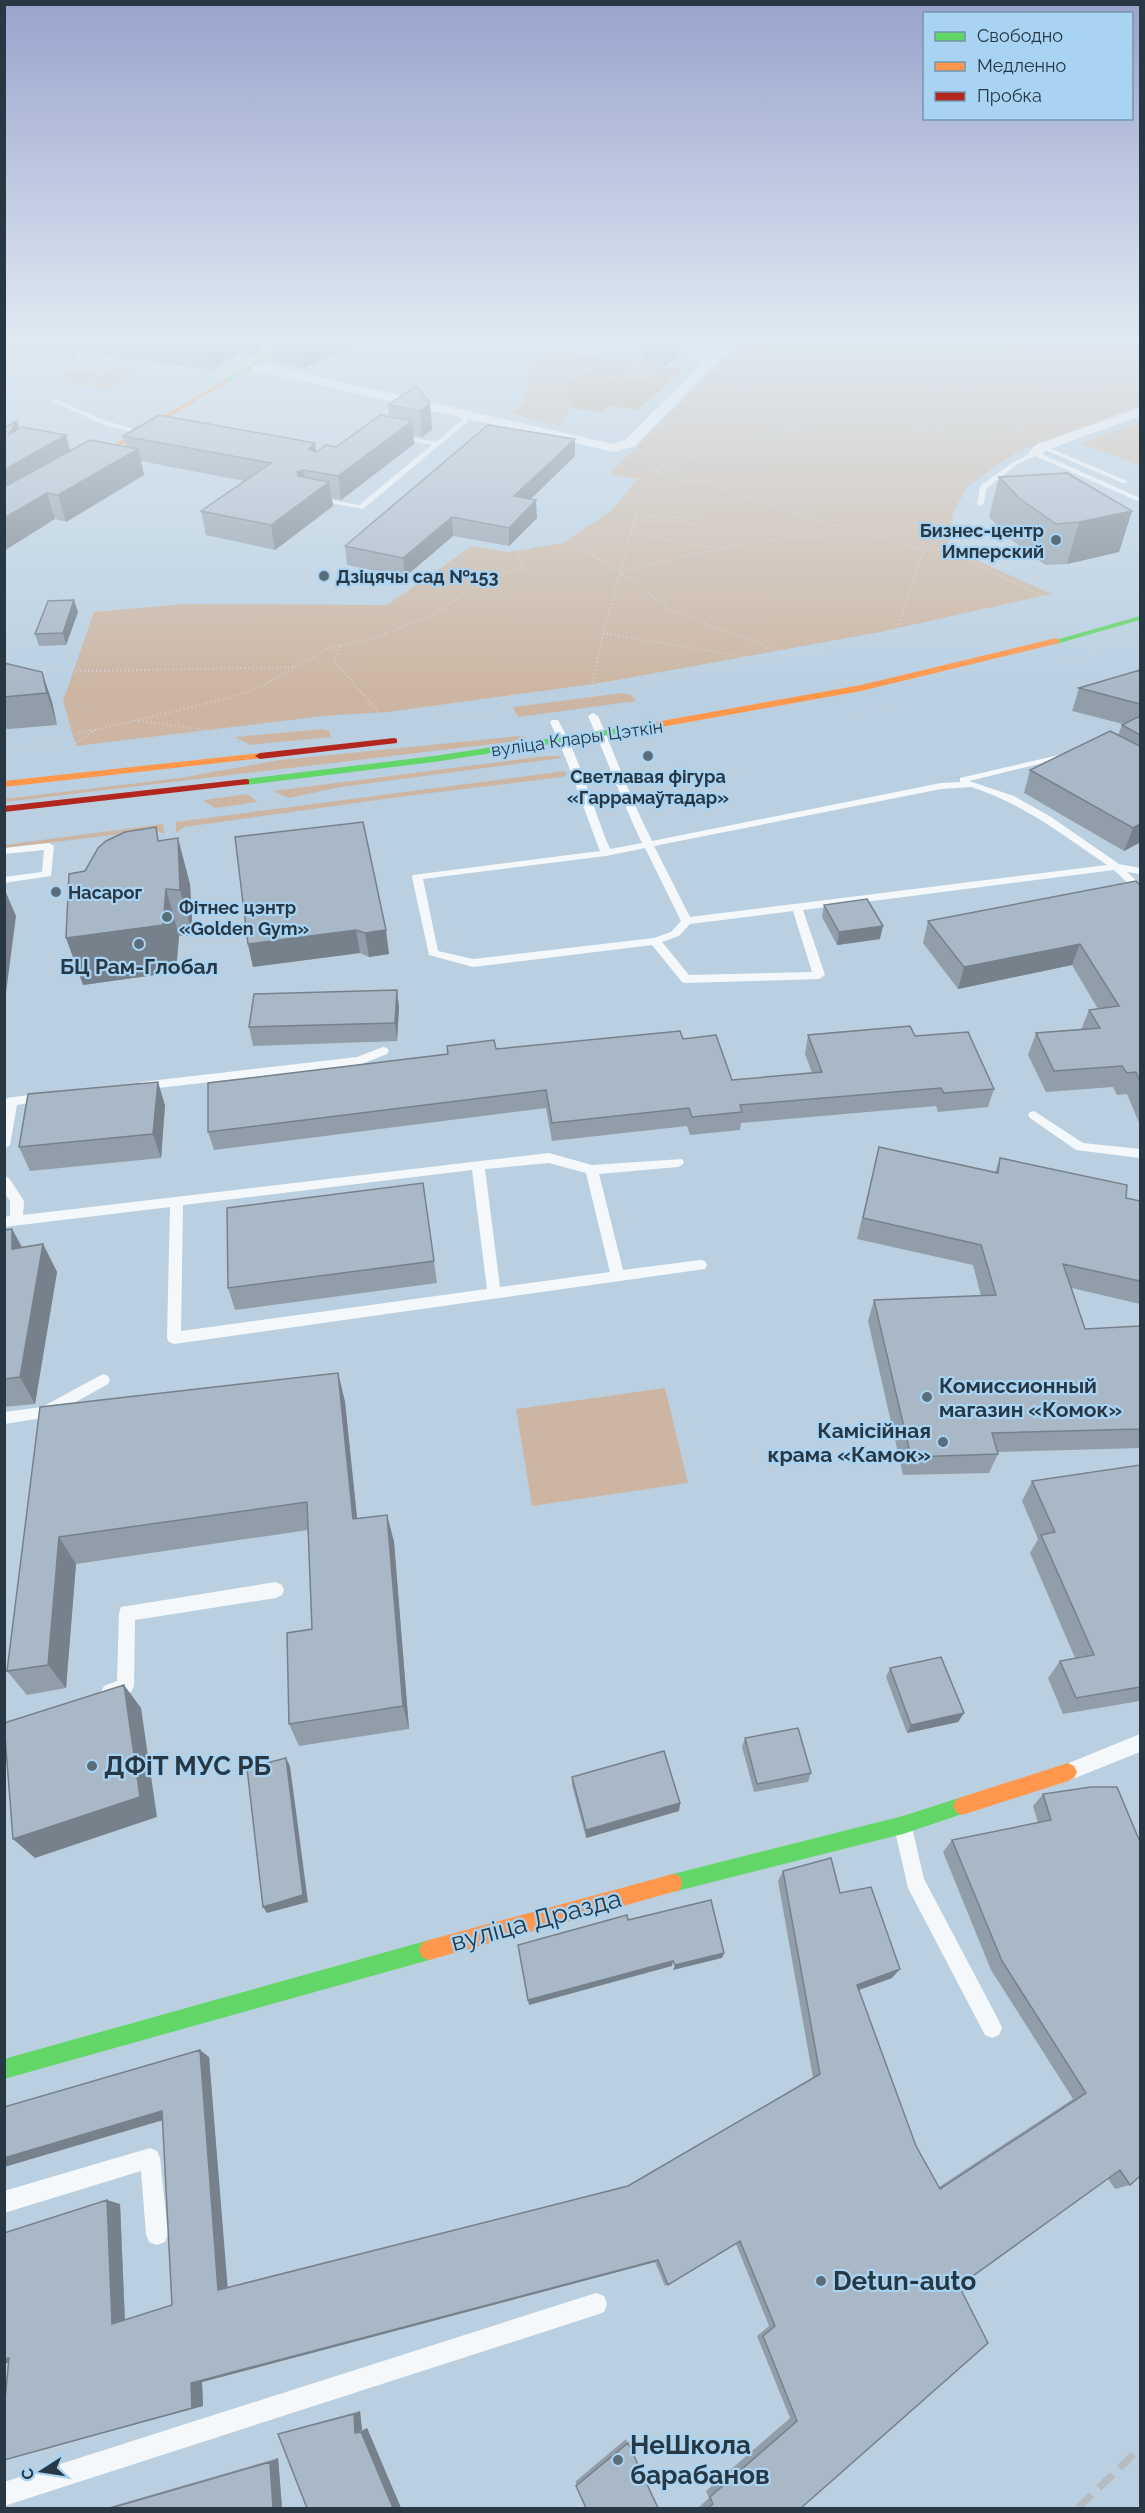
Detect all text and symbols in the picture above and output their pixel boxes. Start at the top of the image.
legend [923,12,1133,120]
text: Свободно [977,25,1063,46]
text: Медленно [977,55,1066,76]
text: Пробка [977,85,1042,106]
place label: Бизнес-центр Имперский [920,520,1044,562]
marker: Бизнес-центр Имперский [1049,533,1063,547]
place label: Дзіцячы сад №153 [336,566,499,587]
marker: Дзіцячы сад №153 [317,569,331,583]
street label: вуліца Клары Цэткін [490,716,664,760]
marker: Светлавая фігура «Гаррамаўтадар» [641,749,655,763]
place label: Светлавая фігура «Гаррамаўтадар» [567,766,729,808]
place label: Насарог [68,882,142,903]
marker: Насарог [49,885,63,899]
place label: Фітнес цэнтр «Golden Gym» [179,897,309,939]
marker: Фітнес цэнтр «Golden Gym» [160,910,174,924]
marker: БЦ Рам-Глобал [132,937,146,951]
place label: БЦ Рам-Глобал [60,954,218,979]
place label: Комиссионный магазин «Комок» [939,1373,1122,1422]
marker: Комиссионный магазин «Комок» [920,1390,934,1404]
place label: Камісійная крама «Камок» [768,1418,931,1467]
marker: Камісійная крама «Камок» [936,1435,950,1449]
place label: ДФіТ МУС РБ [104,1751,271,1781]
marker: ДФіТ МУС РБ [85,1759,99,1773]
street label: вуліца Дразда [448,1883,624,1957]
place label: Detun-auto [833,2266,976,2296]
marker: Detun-auto [814,2274,828,2288]
place label: НеШкола барабанов [630,2430,770,2490]
north arrow [12,2441,72,2501]
marker: НеШкола барабанов [611,2453,625,2467]
text: С [17,2467,38,2481]

